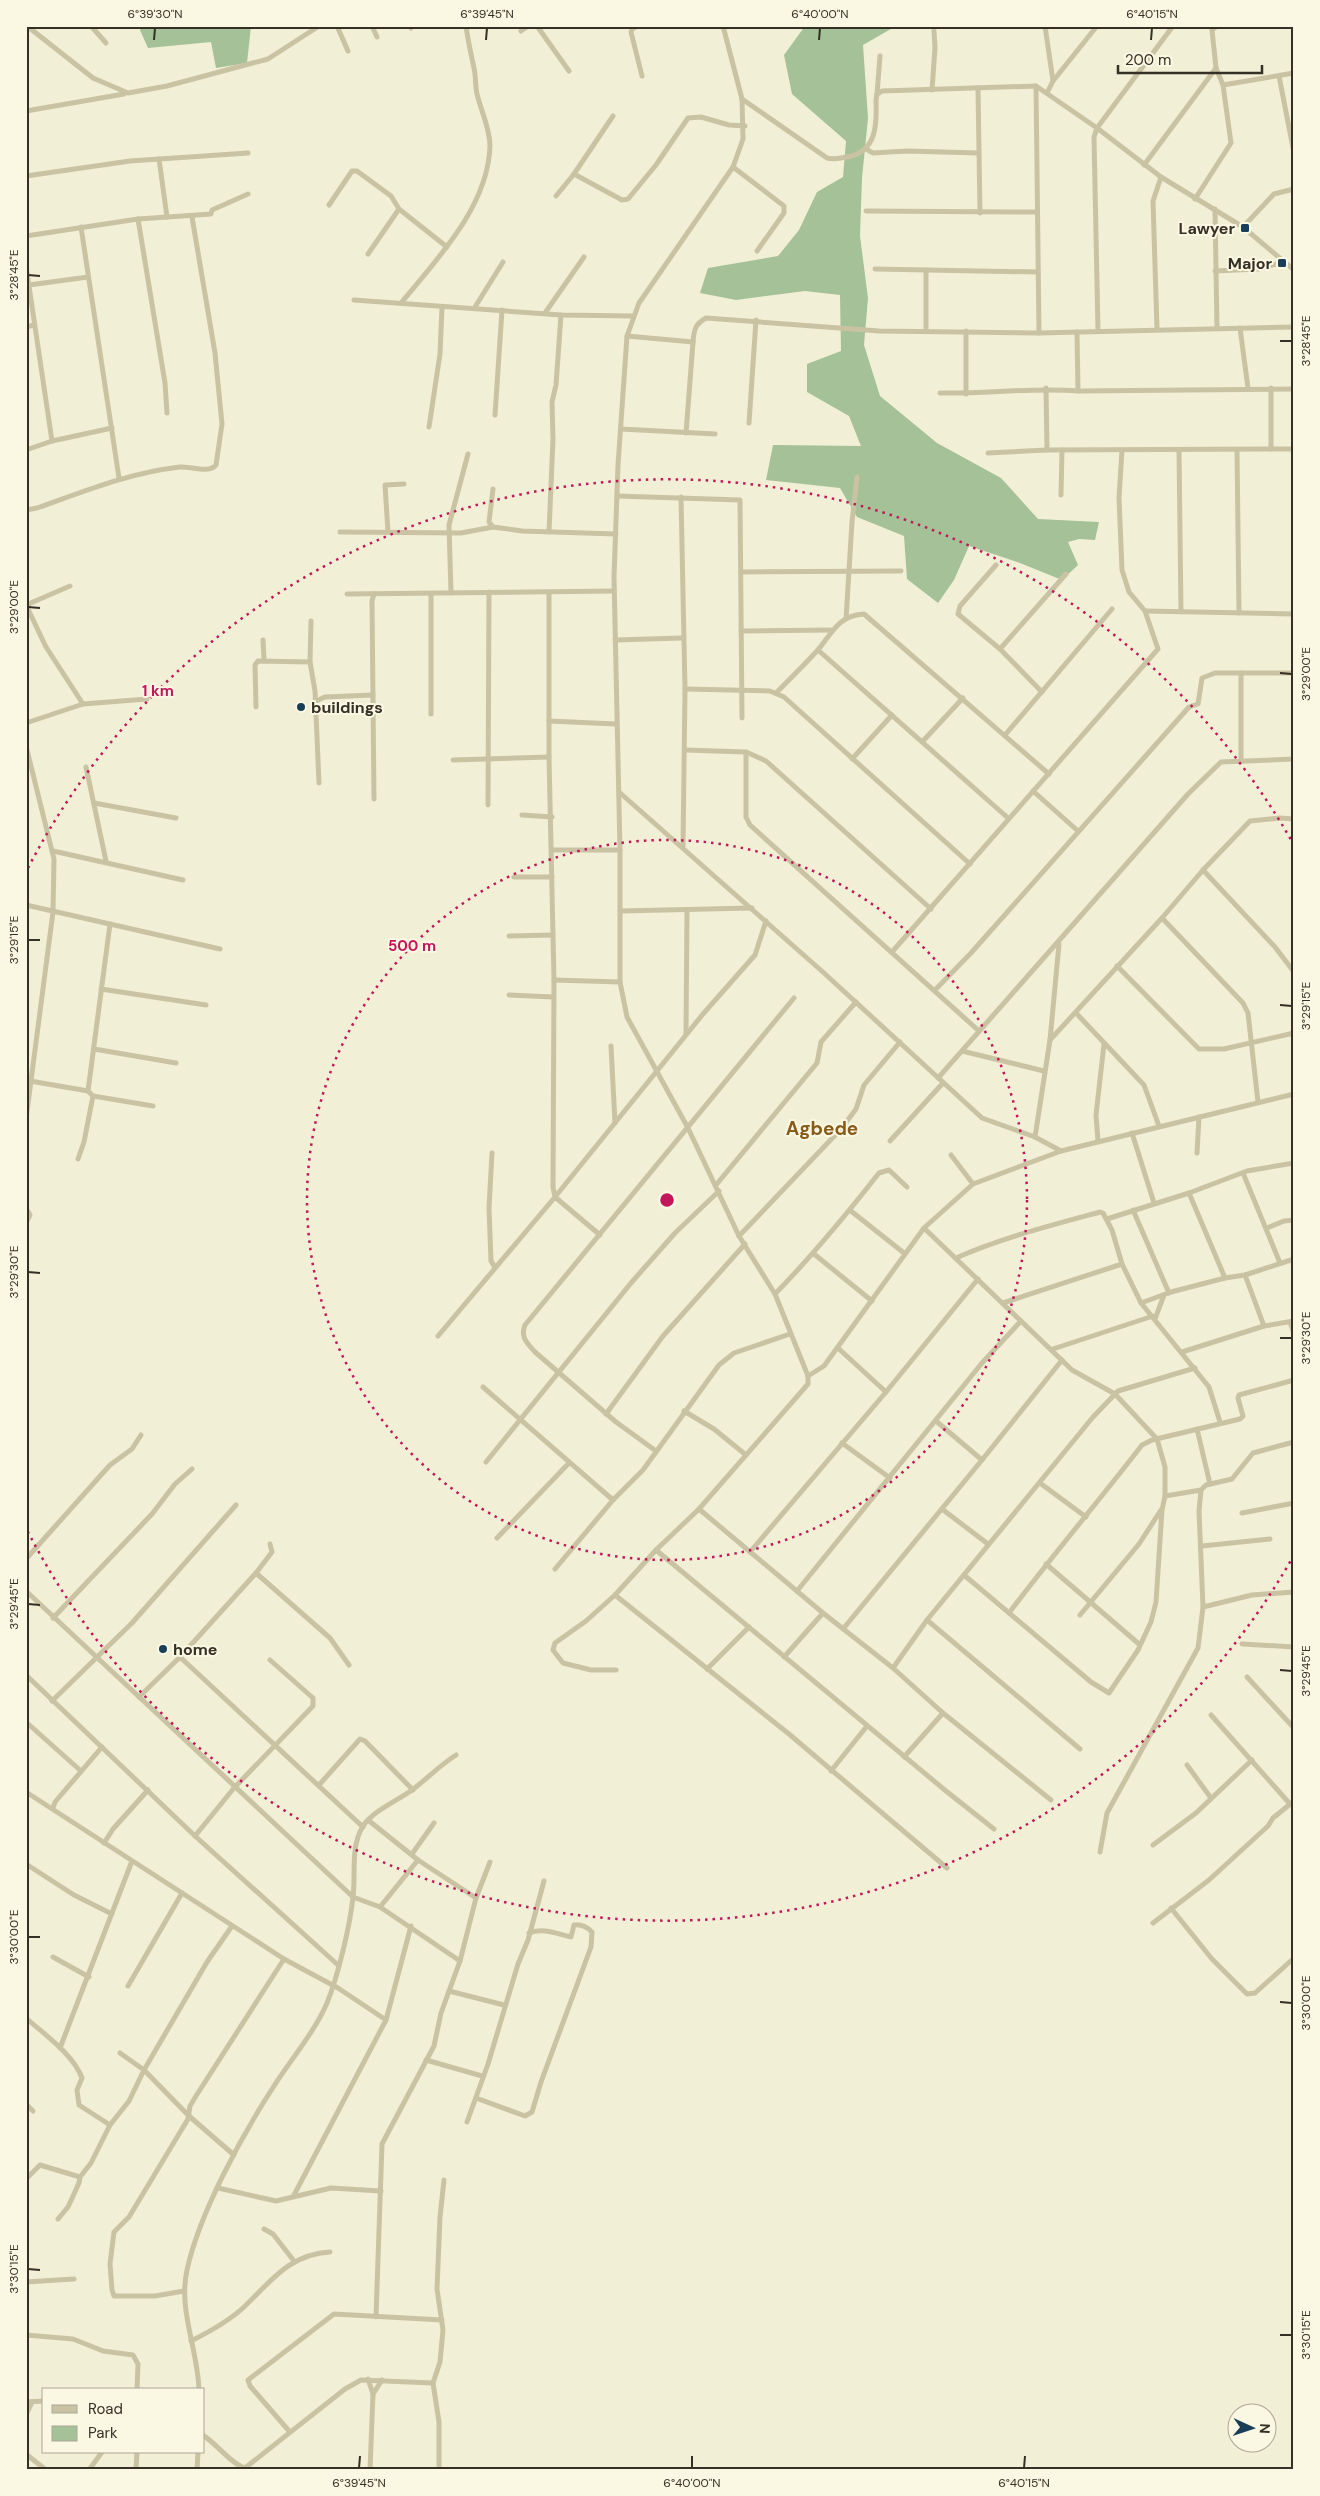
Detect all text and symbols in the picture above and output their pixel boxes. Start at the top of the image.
text: 6°39'30"N [128,6,182,22]
text: 6°39'45"N [460,6,514,22]
text: 6°40'00"N [791,6,849,22]
text: 6°40'15"N [1126,6,1178,22]
scale bar [1118,42,1261,74]
text: 200 m [1125,50,1171,70]
place label: Lawyer [1178,218,1235,239]
marker: Lawyer [1239,222,1251,234]
text: 3°28'45"E [6,249,22,301]
place label: Major [1228,253,1272,274]
marker: Major [1276,257,1288,269]
text: 3°28'45"E [1298,315,1314,367]
text: 3°29'00"E [6,580,22,634]
text: 3°29'00"E [1298,647,1314,701]
text: 1 km [142,681,174,701]
place label: buildings [311,697,383,718]
marker: buildings [295,701,307,713]
text: 3°29'15"E [6,915,22,964]
text: 500 m [388,936,436,956]
text: 3°29'15"E [1298,981,1314,1030]
district label: Agbede [786,1116,858,1141]
centre of rings [658,1191,676,1209]
text: 3°29'30"E [6,1245,22,1299]
text: 3°29'30"E [1298,1311,1314,1365]
text: 3°29'45"E [6,1578,22,1630]
place label: home [173,1639,217,1660]
marker: home [157,1643,169,1655]
text: 3°29'45"E [1298,1645,1314,1697]
text: 3°30'00"E [6,1909,22,1965]
text: 3°30'00"E [1298,1975,1314,2031]
text: 3°30'15"E [6,2244,22,2294]
text: 3°30'15"E [1298,2310,1314,2360]
legend [42,2388,205,2454]
text: Road [88,2399,123,2419]
north arrow [1228,2404,1278,2454]
text: Park [88,2423,118,2443]
text: N [1256,2423,1274,2434]
text: 6°39'45"N [332,2475,386,2491]
text: 6°40'00"N [663,2475,721,2491]
text: 6°40'15"N [998,2475,1050,2491]

